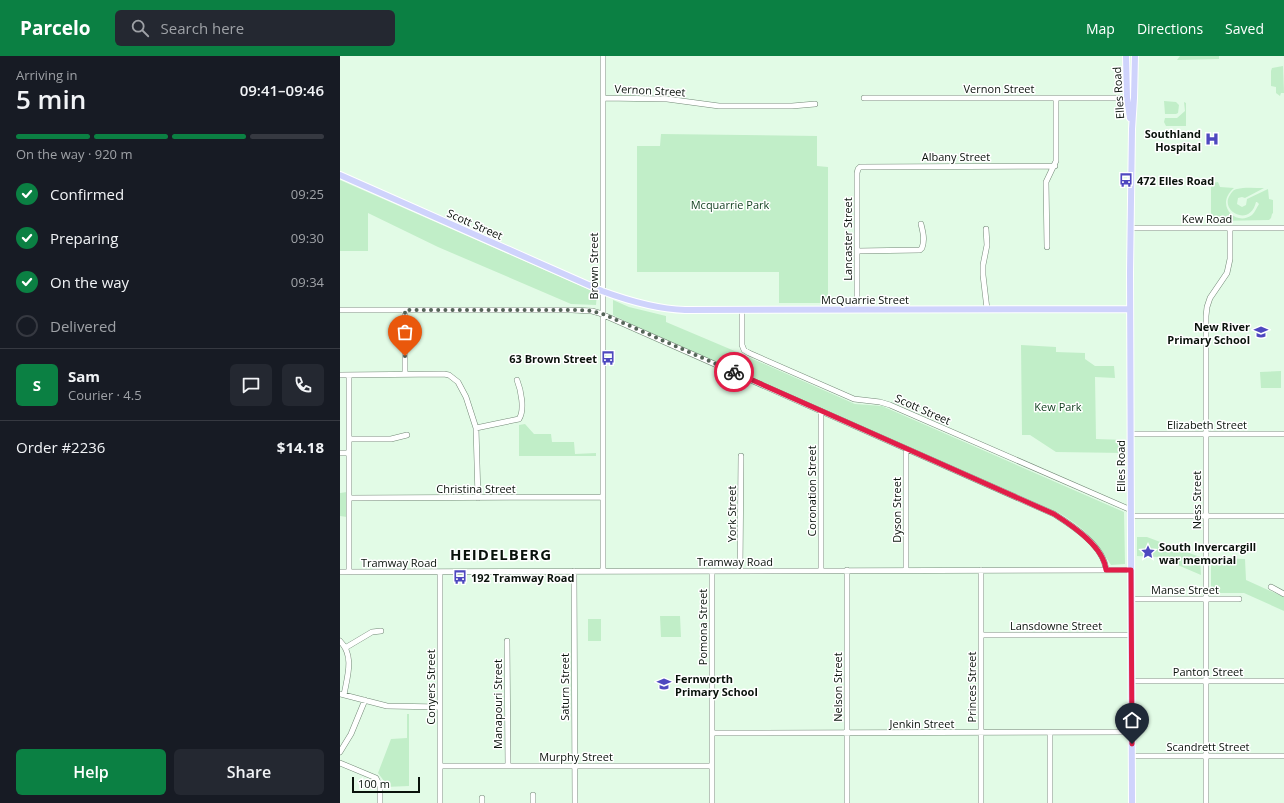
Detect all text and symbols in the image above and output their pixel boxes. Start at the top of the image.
search box [115,10,395,46]
text: Parcelo [20,15,91,41]
icon: search [129,17,151,39]
text: Search here [161,18,244,38]
text: Map [1086,19,1115,38]
text: Directions [1137,19,1203,38]
text: Saved [1225,19,1264,38]
text: Arriving in [16,66,78,84]
street label: Elles Road [1109,66,1127,120]
text: 09:41–09:46 [240,80,324,100]
text: 5 min [16,81,86,117]
street label: Vernon Street [614,81,686,99]
street label: Vernon Street [964,81,1035,96]
place label: Southland Hospital [1145,126,1201,154]
hospital icon: Southland Hospital [1204,131,1220,147]
text: On the way · 920 m [16,145,132,163]
street label: Albany Street [922,149,990,164]
bus stop icon: 472 Elles Road [1118,172,1134,188]
place label: 472 Elles Road [1137,173,1214,188]
icon: check [16,183,38,205]
text: Confirmed [50,184,124,204]
text: 09:25 [291,185,324,203]
park label: Mcquarrie Park [691,197,769,212]
street label: Lancaster Street [840,197,855,281]
street label: Scott Street [445,205,505,243]
street label: Kew Road [1182,211,1232,226]
icon: check [16,227,38,249]
text: Preparing [50,228,118,248]
text: 09:30 [291,229,324,247]
street label: Brown Street [586,232,601,300]
icon: check [16,271,38,293]
text: On the way [50,272,129,292]
text: 09:34 [291,273,324,291]
street label: McQuarrie Street [821,292,909,307]
pin [388,315,422,356]
text: Delivered [50,316,117,336]
place label: New River Primary School [1167,319,1250,347]
icon: bag [394,321,416,343]
school or university icon: New River Primary School [1253,324,1269,340]
bus stop icon: 63 Brown Street [600,350,616,366]
place label: 63 Brown Street [509,351,597,366]
courier [714,352,754,392]
icon: bike [723,361,745,383]
button: chat [230,364,272,406]
button: phone [282,364,324,406]
text: Sam [68,366,100,386]
text: S [33,375,41,395]
text: Courier · 4.5 [68,386,142,404]
street label: Scott Street [893,390,953,428]
park label: Kew Park [1034,399,1082,414]
street label: Elizabeth Street [1167,417,1247,432]
text: Order #2236 [16,437,105,457]
text: $14.18 [277,437,324,457]
street label: Elles Road [1113,440,1128,492]
street label: Coronation Street [804,445,819,537]
street label: Ness Street [1189,471,1204,529]
street label: Dyson Street [889,477,904,543]
street label: Christina Street [436,481,516,496]
street label: York Street [724,486,739,542]
place label: South Invercargill war memorial [1159,539,1256,567]
district label: HEIDELBERG [450,544,552,564]
place icon: South Invercargill war memorial [1140,544,1156,560]
street label: Tramway Road [697,554,773,569]
street label: Tramway Road [361,555,437,570]
bus stop icon: 192 Tramway Road [452,569,468,585]
place label: 192 Tramway Road [471,570,574,585]
street label: Manse Street [1151,582,1219,597]
street label: Pomona Street [695,589,710,665]
street label: Lansdowne Street [1010,618,1102,633]
street label: Conyers Street [423,649,438,725]
street label: Princes Street [964,651,979,722]
street label: Nelson Street [830,652,845,722]
street label: Saturn Street [557,653,572,721]
street label: Manapouri Street [490,659,505,749]
street label: Panton Street [1173,664,1243,679]
place label: Fernworth Primary School [675,671,758,699]
school or university icon: Fernworth Primary School [656,676,672,692]
pin [1115,703,1149,744]
icon: home [1121,709,1143,731]
street label: Jenkin Street [889,716,954,731]
street label: Scandrett Street [1167,739,1250,754]
button: Help [16,749,166,795]
button: Share [174,749,324,795]
street label: Murphy Street [539,749,613,764]
scale bar [352,775,420,794]
text: 100 m [358,776,390,791]

